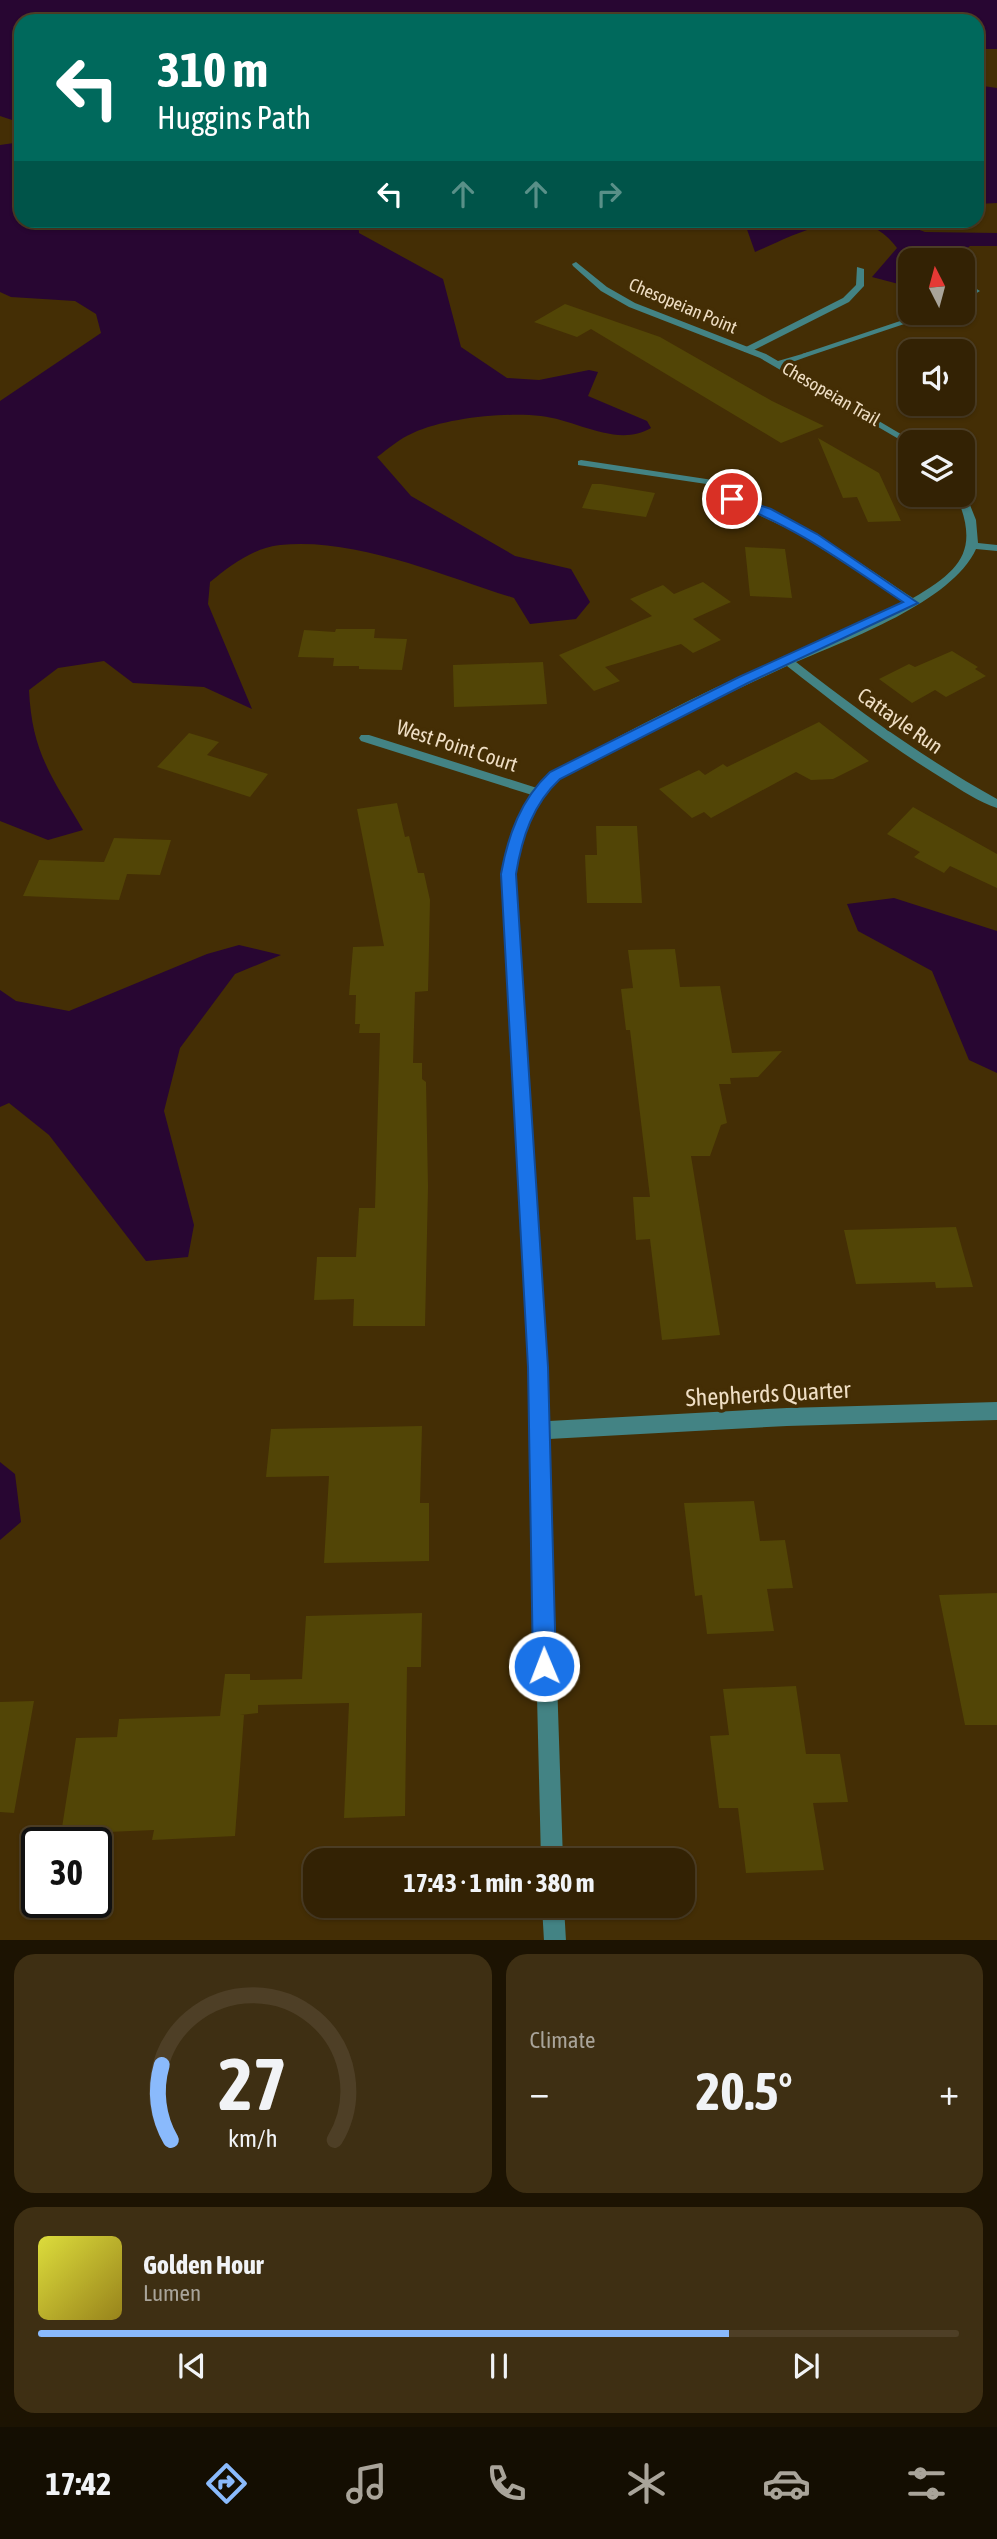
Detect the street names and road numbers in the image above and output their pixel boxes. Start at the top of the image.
street label: Chesopeian Point [626,273,740,338]
street label: Chesopeian Trail [779,357,884,430]
street label: Cattayle Run [853,682,948,758]
street label: West Point Court [394,714,521,776]
street label: Shepherds Quarter [685,1376,852,1411]

